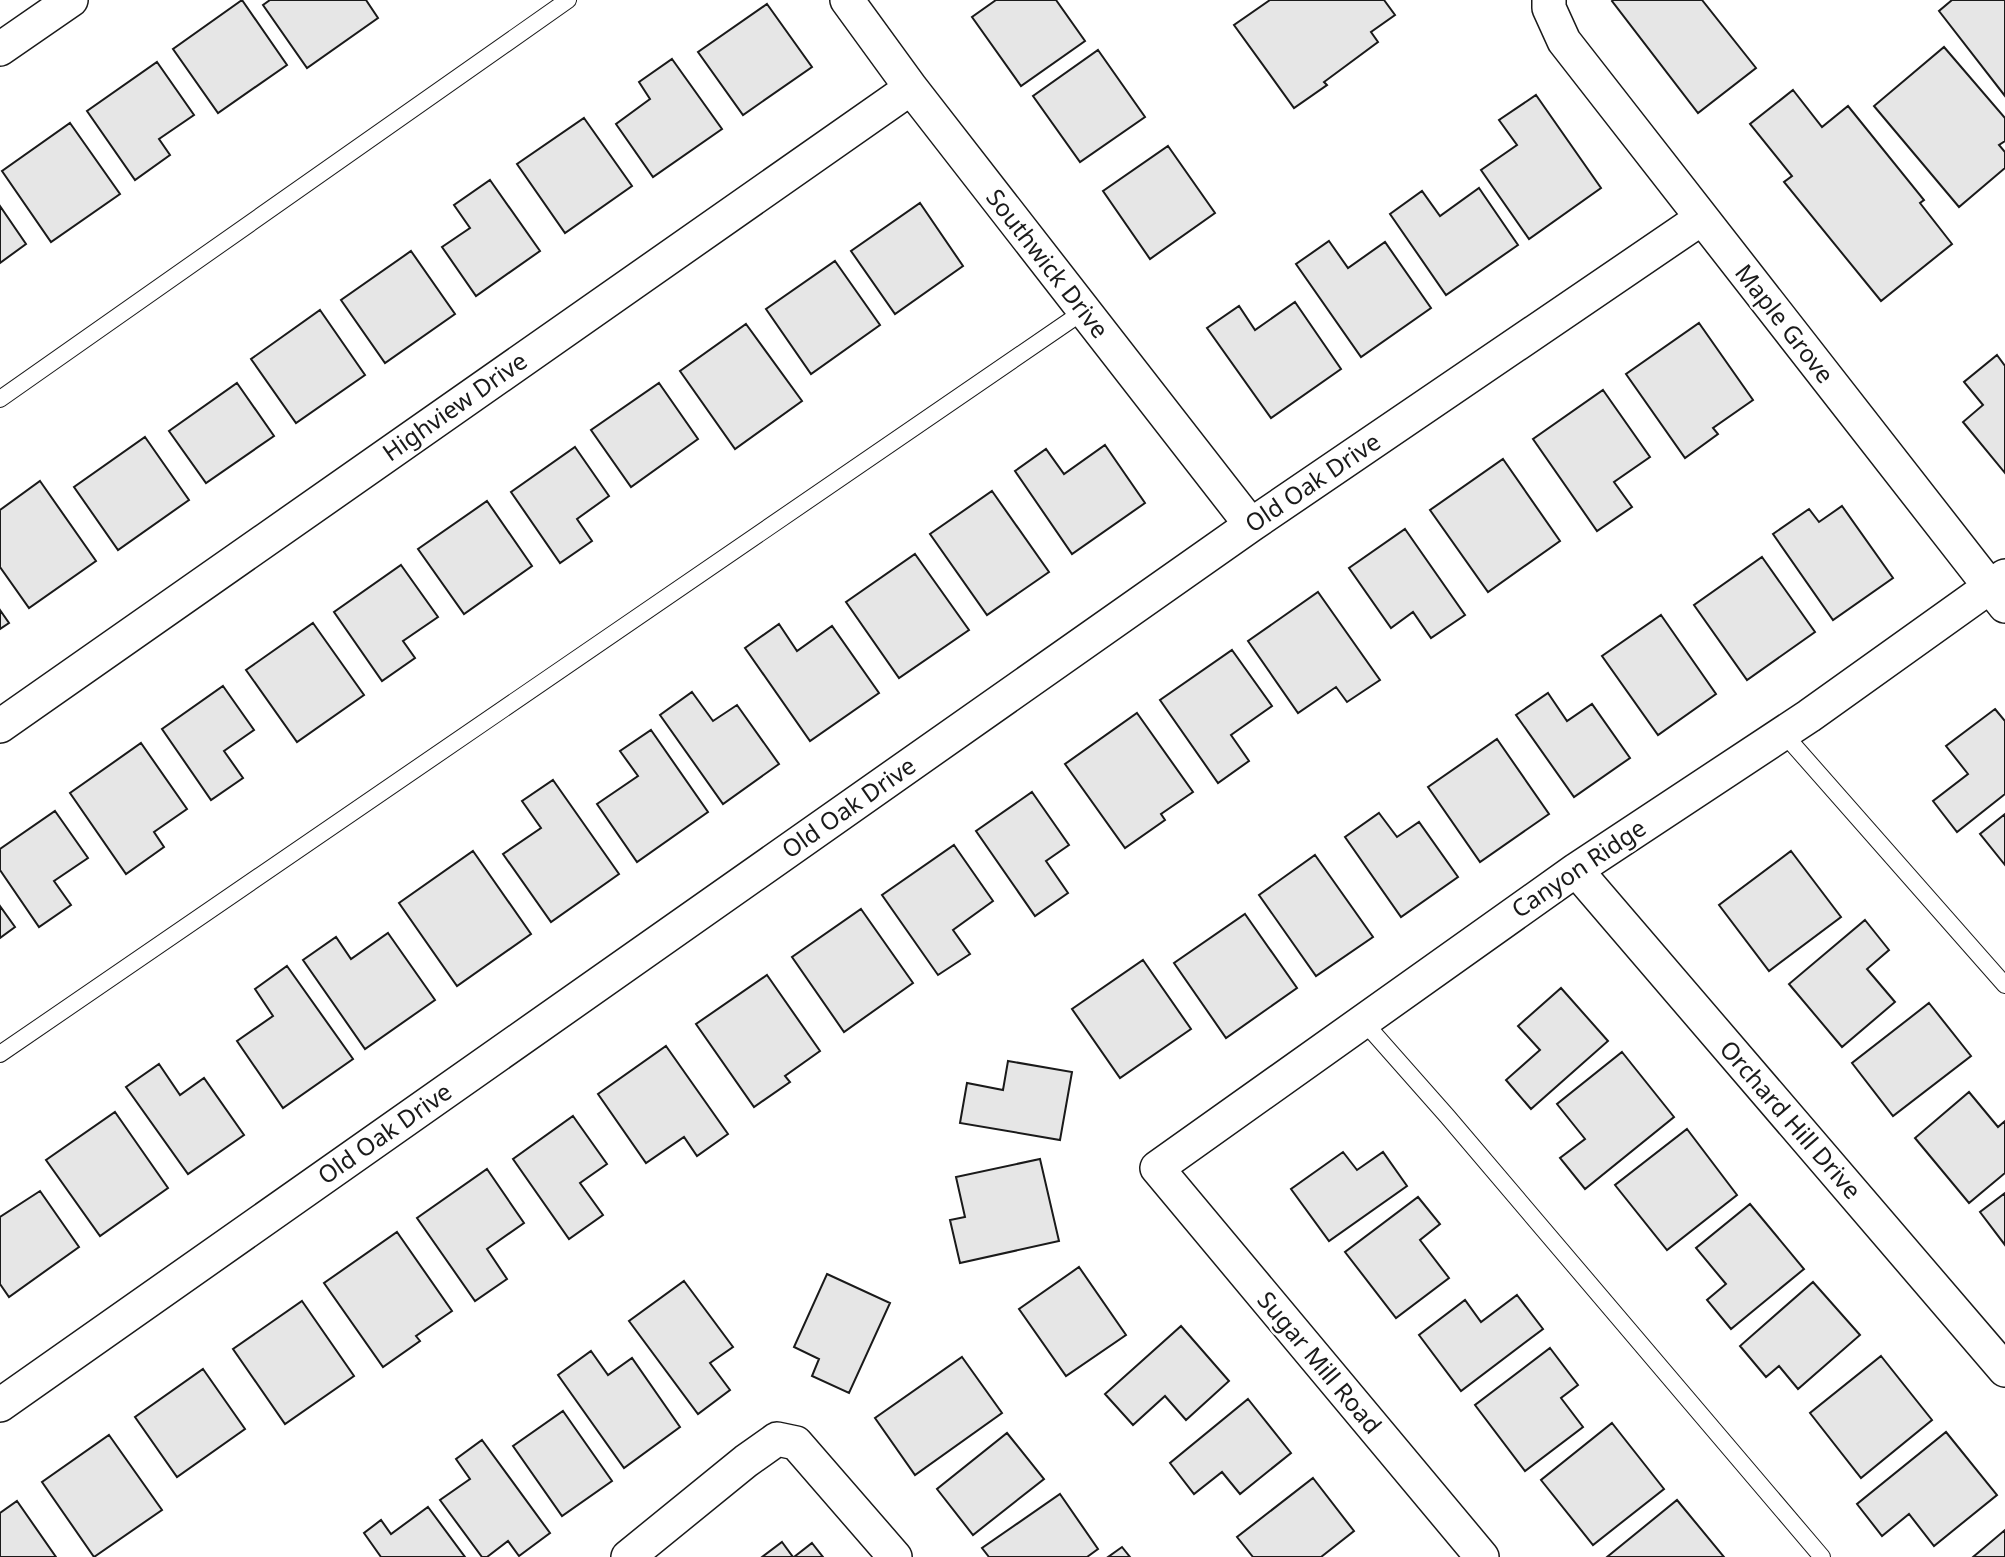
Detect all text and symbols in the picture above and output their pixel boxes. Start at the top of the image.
street label: Southwick Drive [979,182,1117,345]
street label: Maple Grove [1728,257,1842,389]
street label: Highview Drive [375,344,533,468]
street label: Old Oak Drive [1238,424,1386,539]
street label: Old Oak Drive [775,748,922,865]
street label: Canyon Ridge [1504,811,1652,925]
street label: Orchard Hill Drive [1713,1033,1869,1205]
street label: Old Oak Drive [311,1074,458,1191]
street label: Sugar Mill Road [1251,1284,1390,1440]

